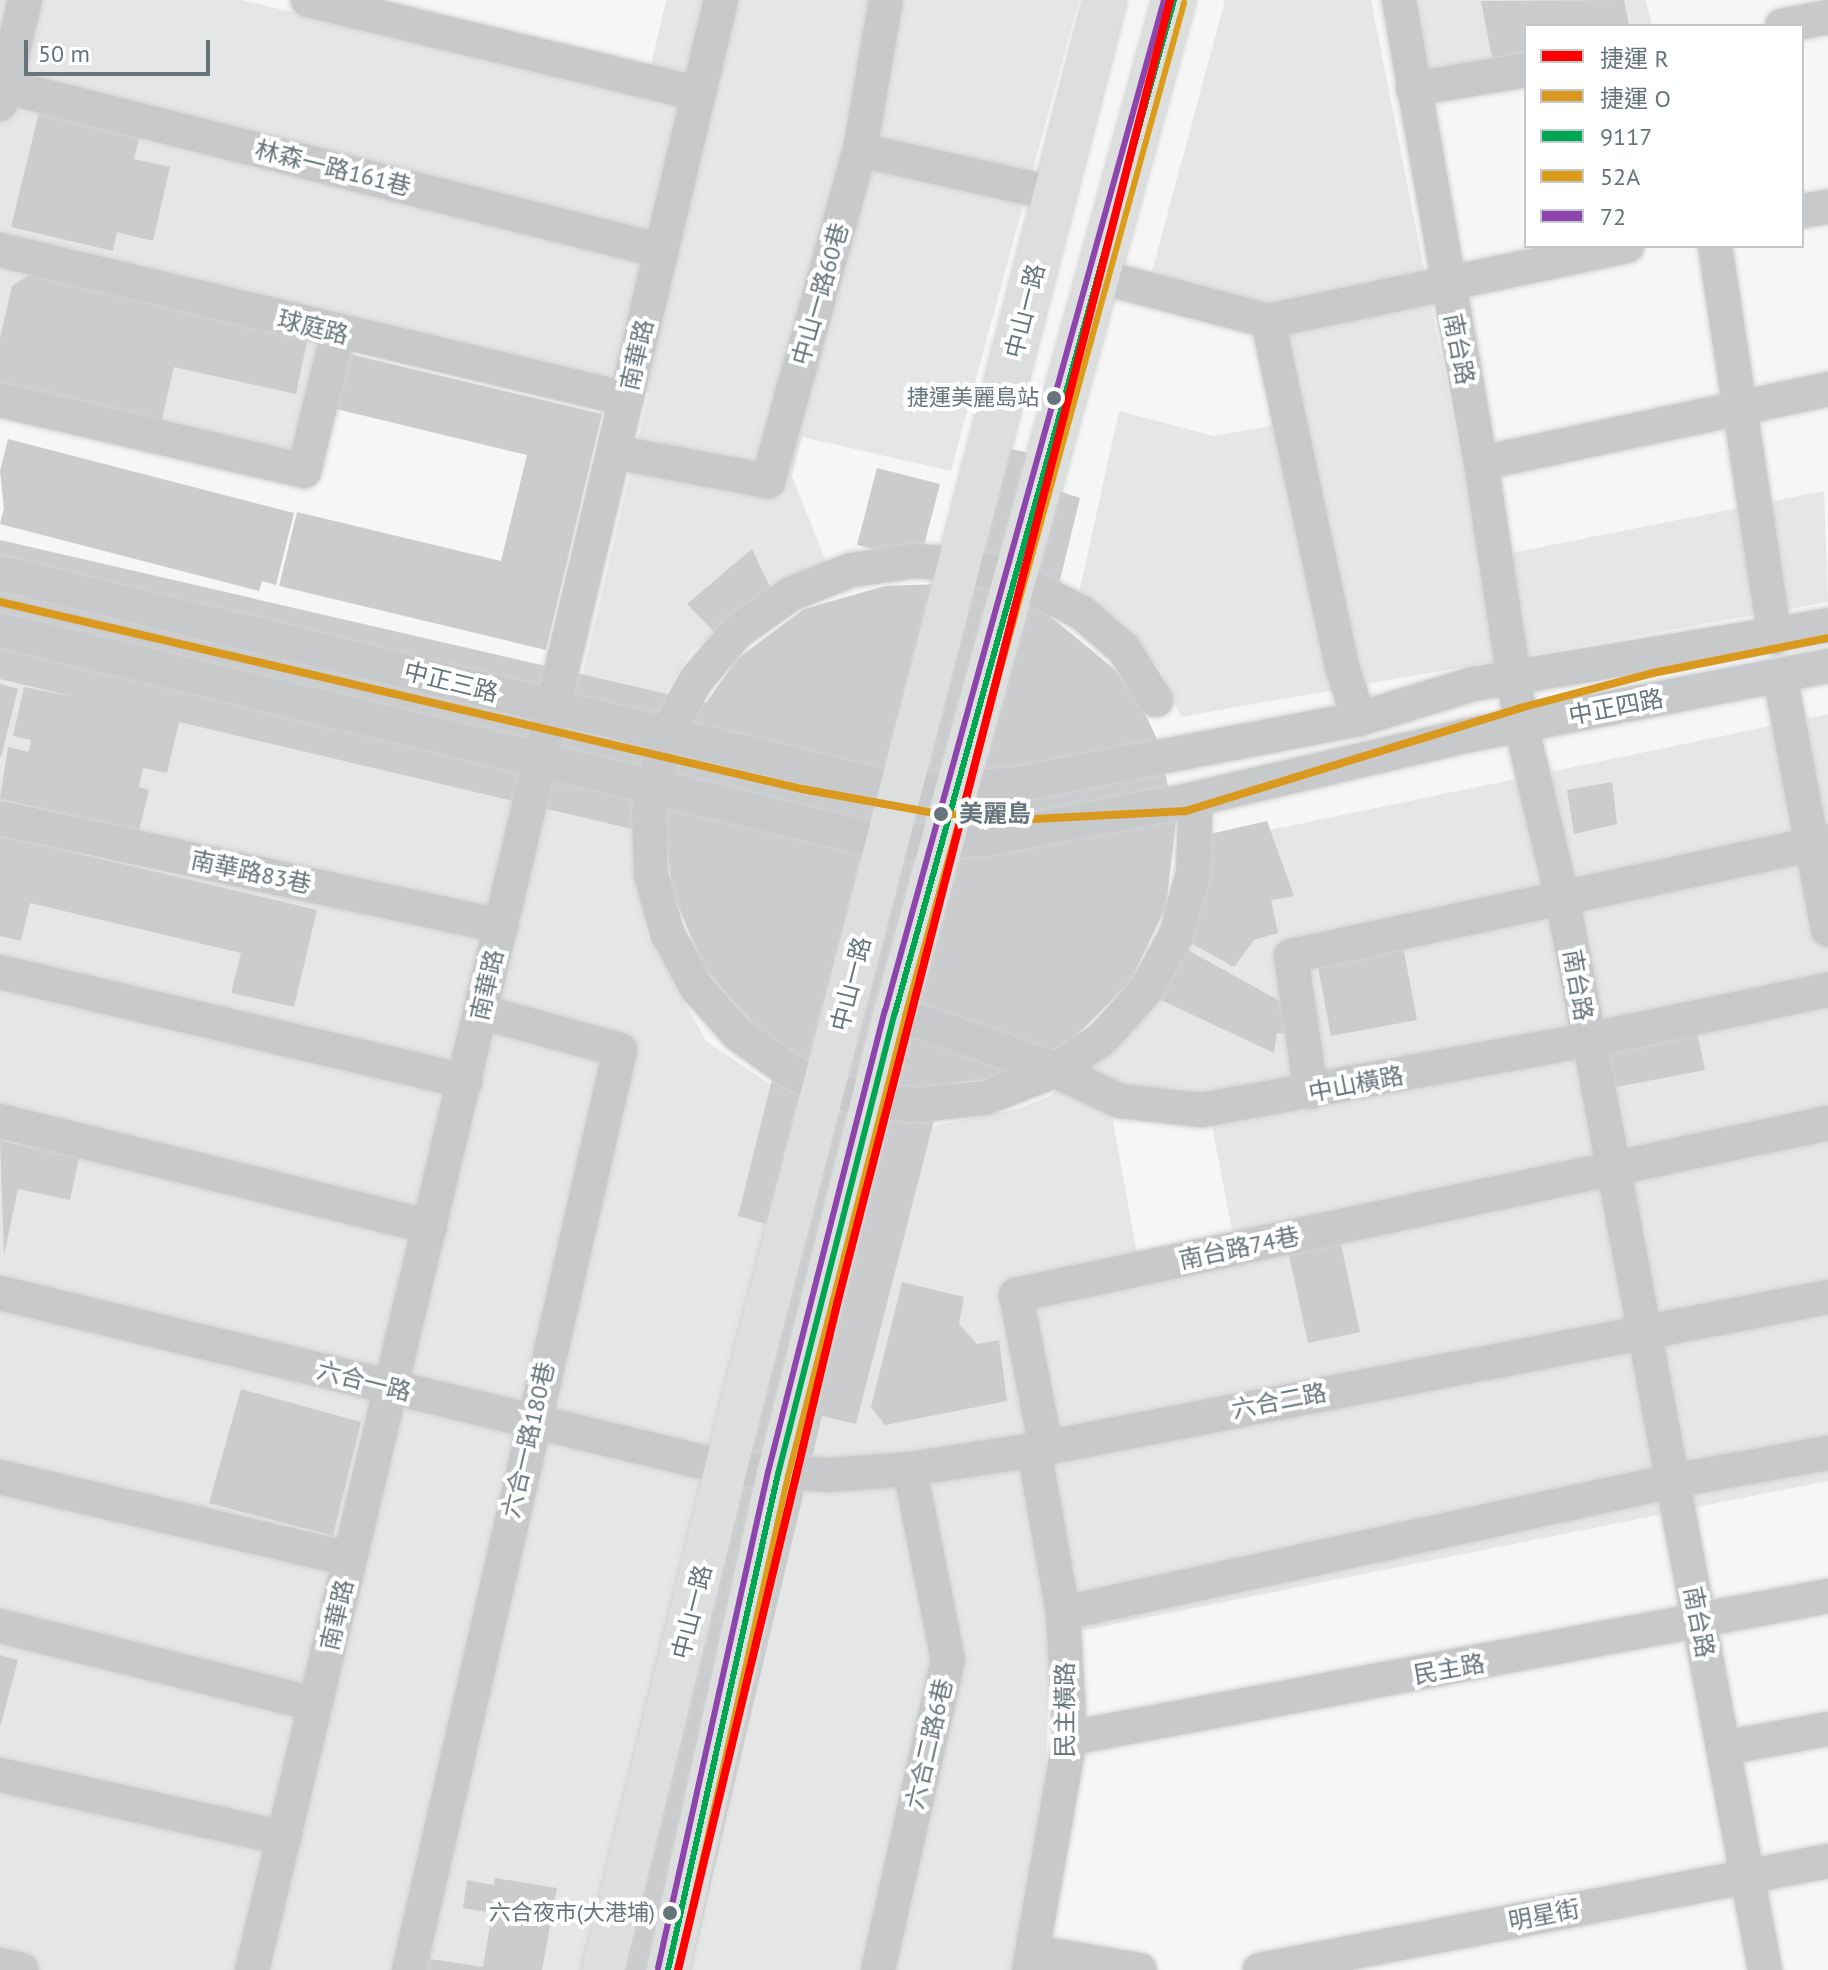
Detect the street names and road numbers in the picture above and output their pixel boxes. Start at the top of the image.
street label: 林森一路161巷 [252,135,414,201]
street label: 中山一路60巷 [786,220,854,368]
street label: 中山一路 [999,261,1051,361]
street label: 球庭路 [275,304,351,350]
street label: 南台路 [1438,311,1480,387]
street label: 南華路 [615,317,659,393]
street label: 中正三路 [401,656,501,708]
street label: 中正四路 [1566,684,1666,730]
street label: 南華路83巷 [188,845,314,899]
street label: 中山一路 [825,934,877,1034]
street label: 南華路 [465,947,509,1023]
street label: 南台路 [1558,947,1598,1023]
street label: 中山橫路 [1306,1061,1406,1107]
street label: 南台路74巷 [1176,1221,1302,1275]
street label: 六合一路 [314,1355,414,1407]
street label: 六合一路180巷 [496,1359,560,1521]
street label: 六合二路 [1229,1378,1329,1424]
street label: 中山一路 [666,1562,718,1662]
street label: 南華路 [315,1577,359,1653]
street label: 南台路 [1678,1584,1720,1660]
street label: 民主路 [1411,1649,1487,1689]
street label: 民主橫路 [1051,1662,1079,1758]
street label: 六合二路6巷 [900,1676,958,1812]
street label: 明星街 [1506,1894,1582,1936]

